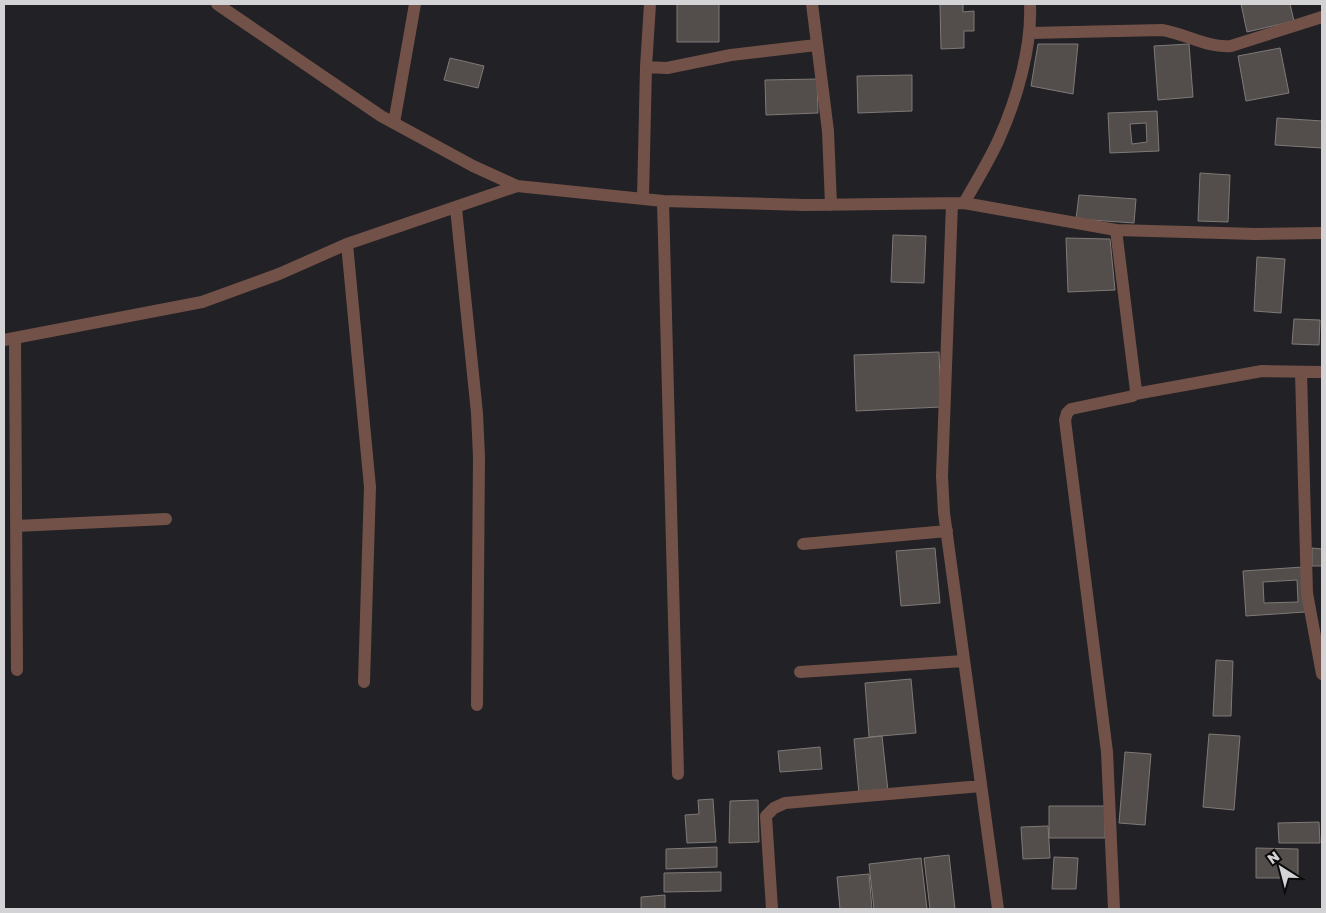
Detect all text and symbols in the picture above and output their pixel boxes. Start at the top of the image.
north arrow [1256,843,1306,893]
text: N [1264,847,1282,867]

